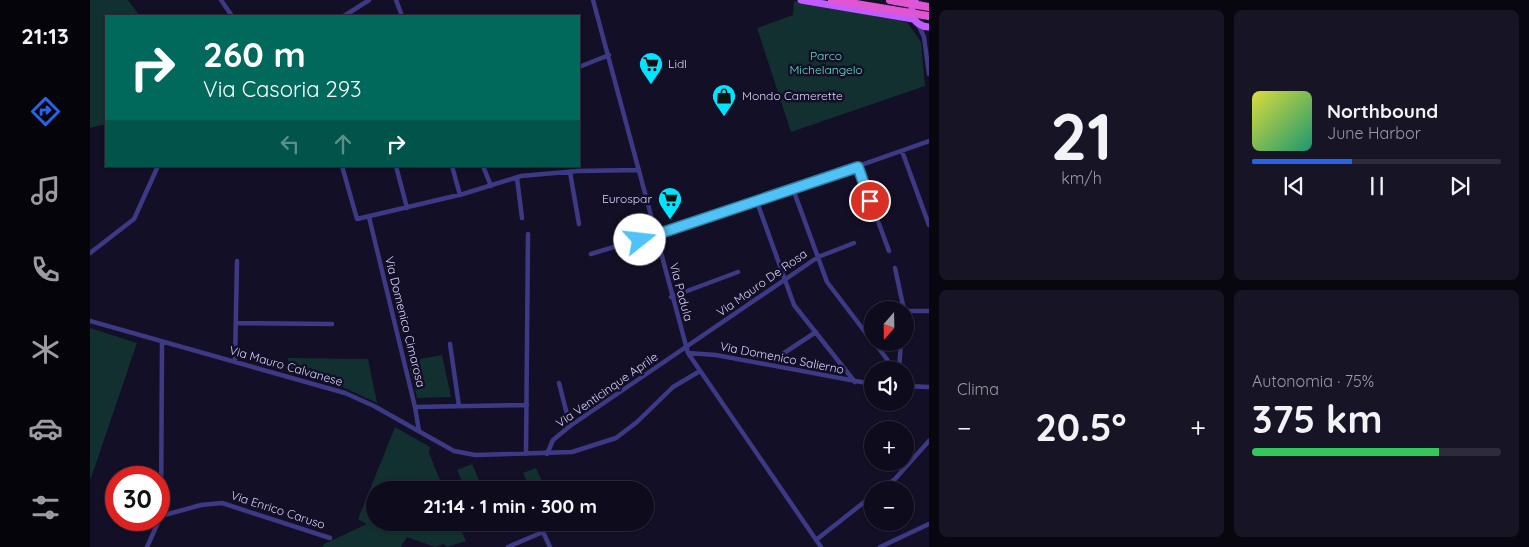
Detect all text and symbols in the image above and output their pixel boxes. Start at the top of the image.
text: 21:13 [21,22,69,50]
text: 260 m [203,32,306,76]
icon: right [120,35,185,100]
park label: Parco Michelangelo [789,48,863,77]
supermarket icon: Lidl [638,51,664,85]
place label: Lidl [668,56,687,71]
text: Via Casoria 293 [203,75,362,103]
shop icon: Mondo Camerette [711,83,737,117]
place label: Mondo Camerette [742,88,843,103]
icon: directions [28,94,63,129]
text: 21 [1050,95,1113,176]
text: Northbound [1327,99,1438,123]
text: June Harbor [1327,123,1421,143]
icon: left [276,130,304,158]
icon: ahead [329,130,357,158]
icon: right [382,130,410,158]
text: km/h [1061,168,1102,188]
icon: previous [1280,172,1308,200]
icon: pause [1363,172,1391,200]
icon: next [1446,172,1474,200]
icon: music [28,173,63,208]
pin [849,180,891,222]
supermarket icon: Eurospar [657,186,683,220]
icon: arrive [856,187,884,215]
place label: Eurospar [602,191,652,206]
position arrow [613,213,665,265]
street label: Via Mauro De Rosa [714,246,810,319]
icon: phone [28,252,63,287]
street label: Via Domenico Cimarosa [382,255,429,389]
street label: Via Padula [667,261,696,323]
north arrow [864,301,914,351]
map controls [864,301,914,531]
icon: climate [28,332,63,367]
street label: Via Domenico Salierno [719,338,845,377]
street label: Via Mauro Calvanese [228,342,345,389]
street label: Via Venticinque Aprile [553,349,661,430]
button: sound [864,361,914,411]
text: Autonomia · 75% [1252,371,1374,391]
text: Clima [957,379,999,399]
text: 375 km [1252,395,1382,443]
text: 20.5° [1035,403,1127,451]
text: − [957,410,972,445]
text: + [1190,410,1206,445]
icon: car [28,411,63,446]
button: + [864,421,914,471]
speed limit sign: 30 [105,466,170,531]
button: − [864,481,914,531]
street label: Via Enrico Caruso [229,487,327,532]
icon: filters [28,490,63,525]
text: 21:14 · 1 min · 300 m [423,494,597,518]

